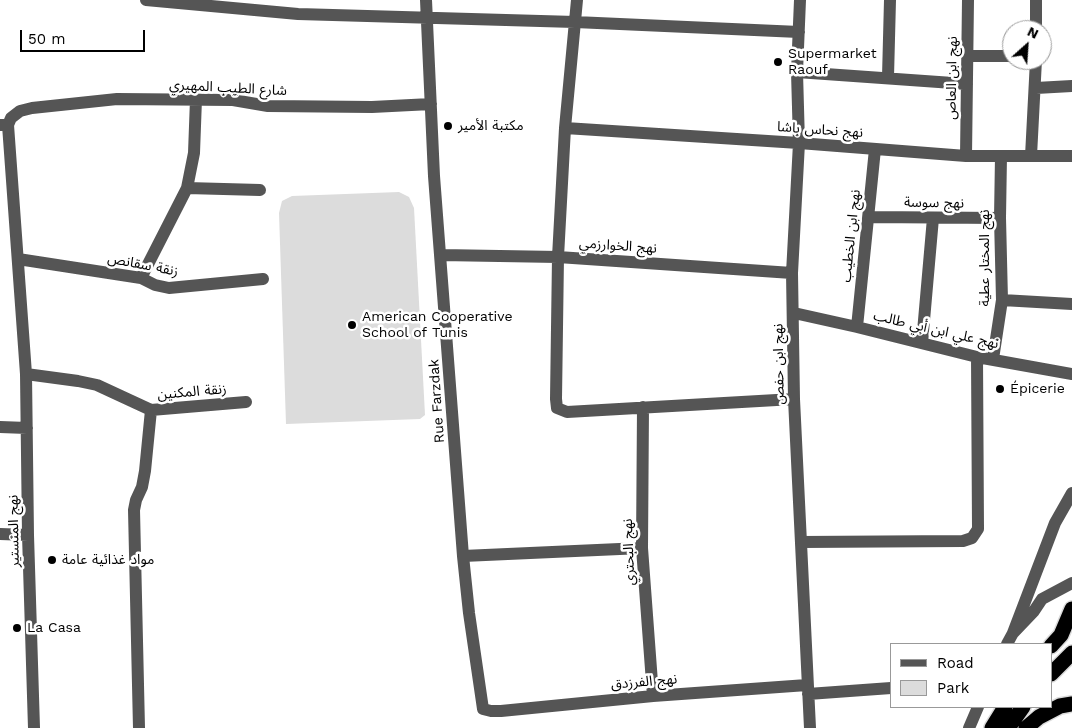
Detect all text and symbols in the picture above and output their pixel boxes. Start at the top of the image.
scale bar [22,20,148,52]
north arrow [1002,20,1052,70]
text: N [1025,23,1041,42]
text: 50 m [28,30,65,48]
street label: نهج ابن العاص [943,36,961,120]
place label: Supermarket Raouf [788,46,877,78]
marker: Supermarket Raouf [772,56,784,68]
street label: شارع الطيب المهيري [169,77,287,99]
place label: مكتبة الأمير [458,118,524,134]
street label: نهج نحاس باشا [776,119,864,141]
marker: مكتبة الأمير [442,120,454,132]
street label: نهج ابن الخطيب [838,189,864,283]
street label: نهج سوسة [904,194,964,212]
street label: نهج المختار عطية [977,210,993,306]
street label: نهج الخوارزمي [579,235,657,257]
street label: زنقة سقانص [106,250,180,280]
street label: نهج علي ابن أبي طالب [872,307,1000,353]
place label: American Cooperative School of Tunis [362,309,513,342]
marker: American Cooperative School of Tunis [346,319,358,331]
street label: نهج ابن حفص [770,323,788,405]
street label: Rue Farzdak [426,358,448,444]
street label: زنقة المكنين [157,381,227,403]
place label: Épicerie [1010,381,1065,397]
marker: Épicerie [994,383,1006,395]
street label: نهج المنستير [5,495,23,567]
street label: نهج البحتري [619,518,639,586]
place label: مواد غذائية عامة [62,552,154,568]
marker: مواد غذائية عامة [46,554,58,566]
place label: La Casa [27,620,81,636]
marker: La Casa [11,622,23,634]
legend [890,643,1052,708]
text: Road [937,654,974,672]
street label: نهج الفرزدق [610,671,678,693]
text: Park [937,679,969,697]

